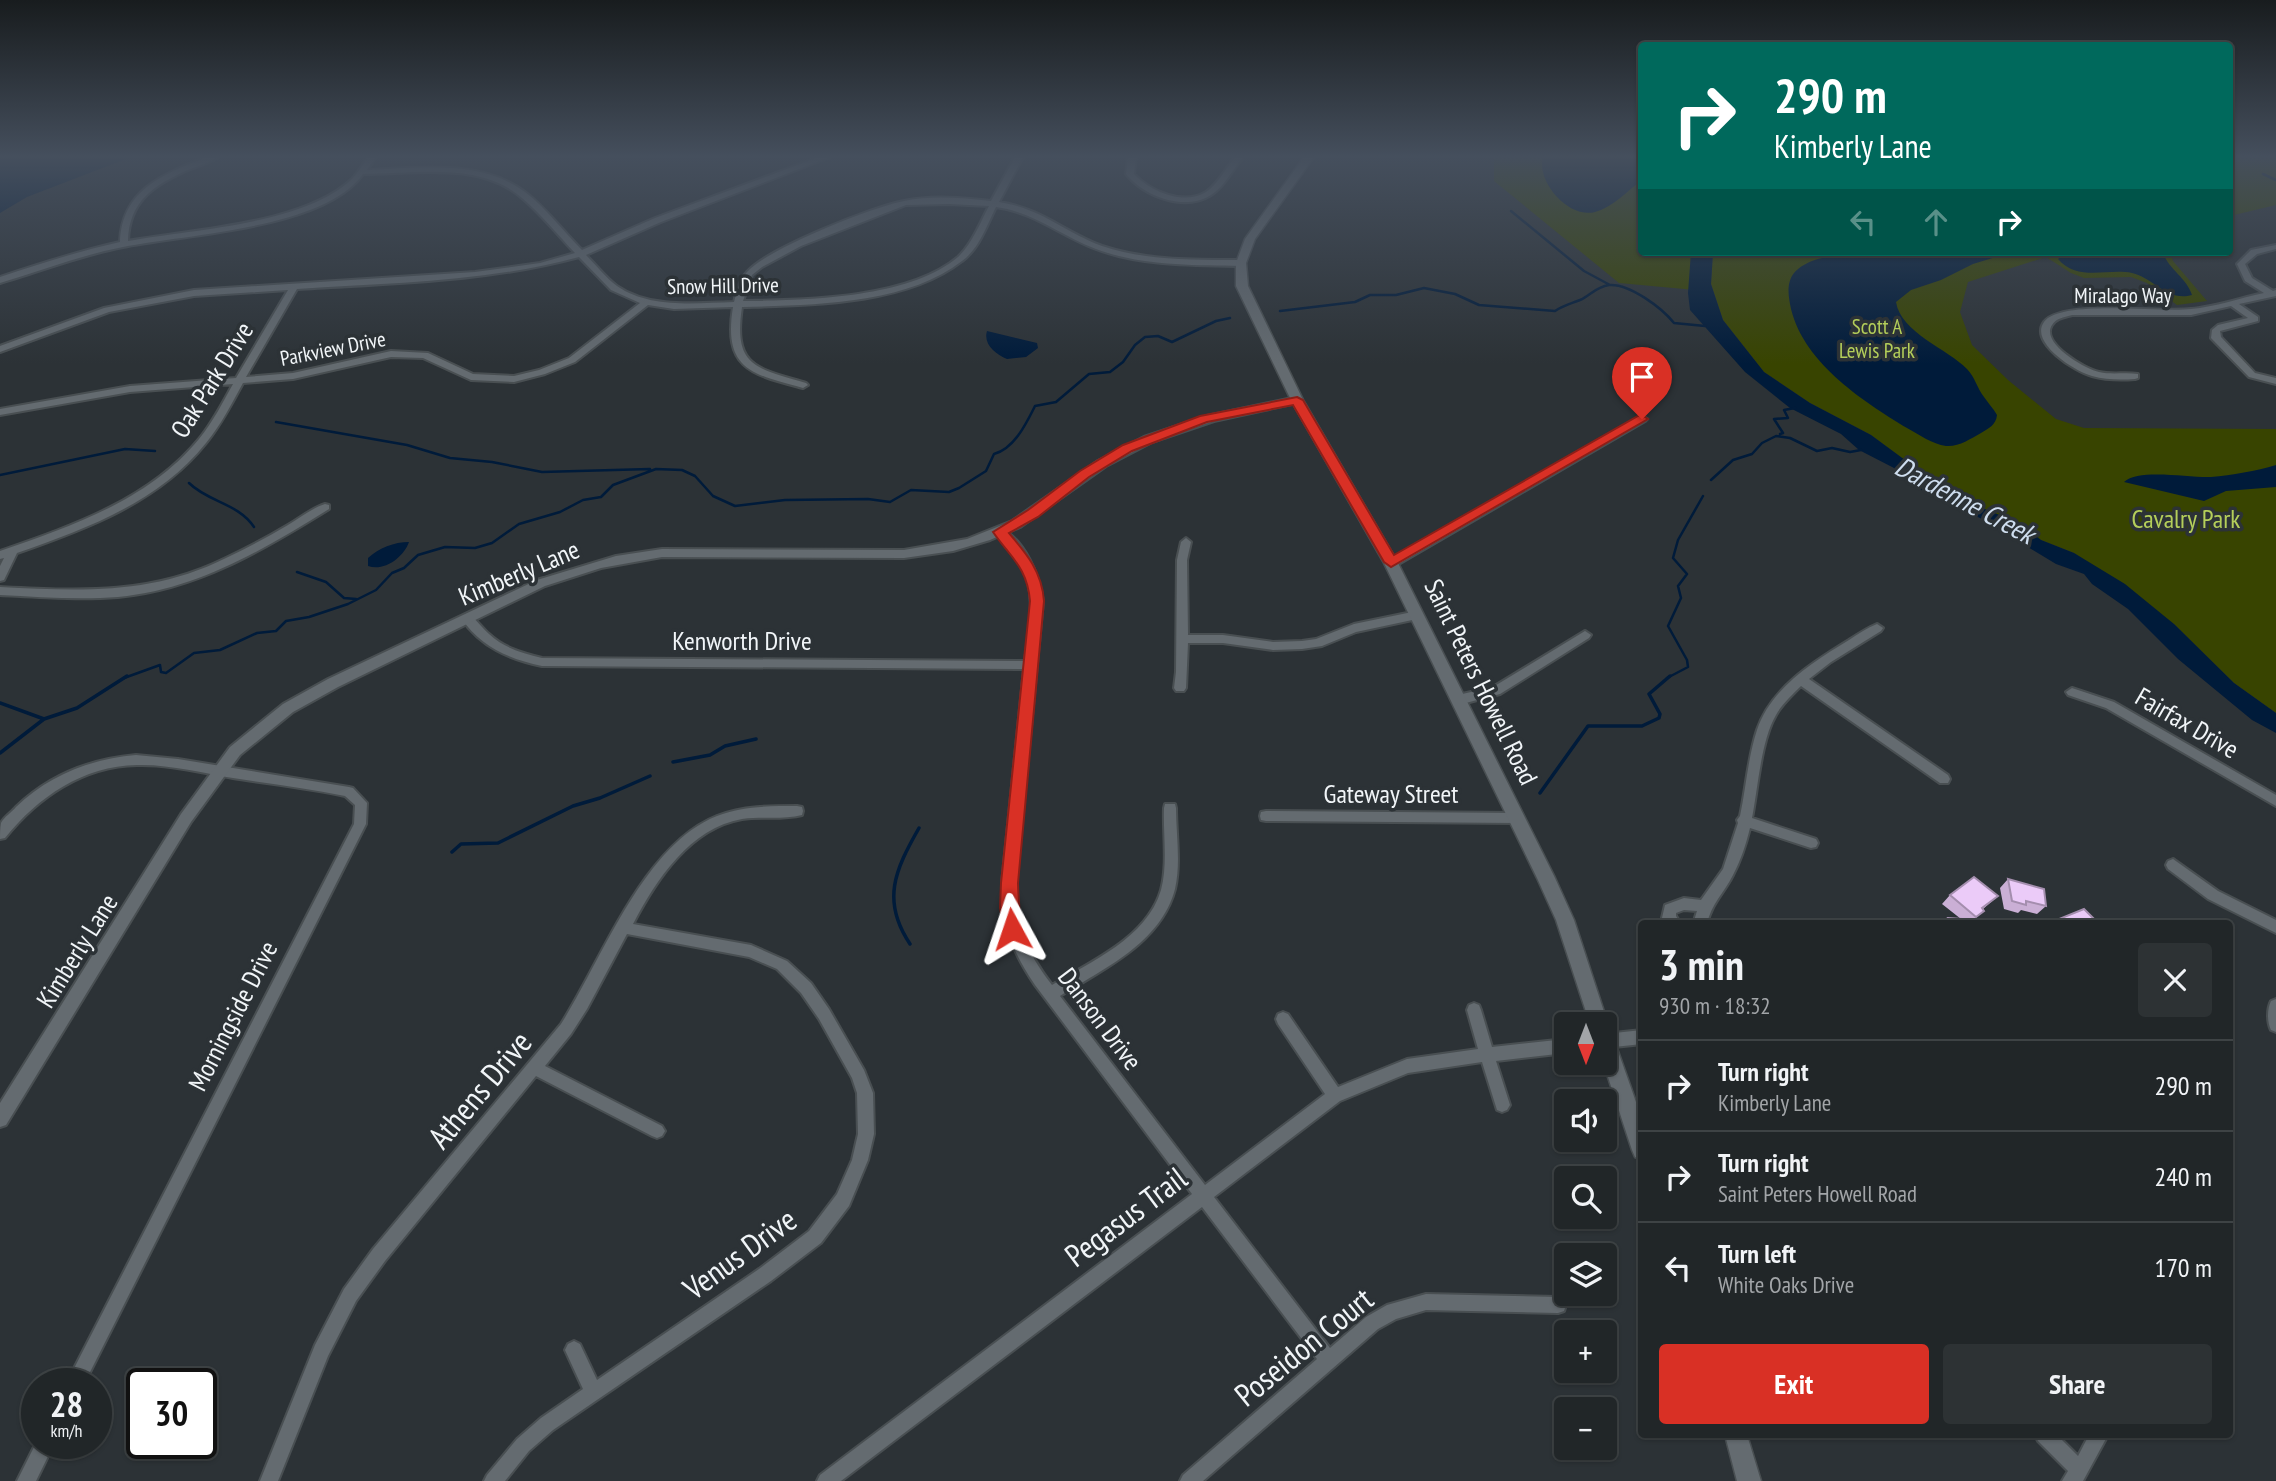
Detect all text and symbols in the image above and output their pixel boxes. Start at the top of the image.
text: 290 m [1774,63,1887,127]
icon: right [1659,70,1750,161]
text: Kimberly Lane [1774,125,1932,167]
icon: left [1844,203,1882,241]
icon: ahead [1917,203,1955,241]
icon: right [1990,203,2028,241]
street label: Snow Hill Drive [667,271,779,300]
street label: Miralago Way [2074,282,2172,309]
park label: Scott A Lewis Park [1839,313,1915,364]
street label: Oak Park Drive [163,316,260,444]
street label: Parkview Drive [278,325,388,372]
pin [1612,347,1672,419]
icon: arrive [1623,358,1661,396]
water label: Dardenne Creek [1889,447,2044,553]
park label: Cavalry Park [2132,502,2240,535]
street label: Kimberly Lane [453,532,584,613]
street label: Saint Peters Howell Road [1417,574,1546,790]
street label: Kenworth Drive [672,624,812,657]
street label: Fairfax Drive [2130,680,2245,765]
street label: Gateway Street [1324,777,1458,810]
street label: Kimberly Lane [29,888,125,1014]
position arrow [975,892,1049,966]
street label: Morningside Drive [181,935,284,1096]
text: 3 min [1659,937,1744,992]
button: close [2138,943,2212,1017]
street label: Danson Drive [1051,961,1150,1076]
text: 930 m · 18:32 [1659,991,1771,1020]
north arrow [1554,1012,1617,1074]
map controls [1554,1012,1617,1460]
street label: Athens Drive [418,1022,541,1157]
text: Turn right [1718,1055,1809,1088]
icon: right [1659,1067,1697,1105]
text: 290 m [2154,1069,2212,1102]
text: Kimberly Lane [1718,1088,1831,1117]
button: sound [1554,1089,1617,1152]
text: Turn right [1718,1146,1809,1179]
street label: Pegasus Trail [1056,1156,1195,1276]
icon: right [1659,1158,1697,1196]
text: 240 m [2154,1160,2212,1193]
button: search [1554,1166,1617,1229]
text: Saint Peters Howell Road [1718,1179,1917,1208]
street label: Venus Drive [674,1198,804,1309]
text: Turn left [1718,1237,1796,1270]
button: layers [1554,1243,1617,1306]
icon: left [1659,1249,1697,1287]
text: 170 m [2154,1251,2212,1284]
text: White Oaks Drive [1718,1270,1854,1299]
street label: Poseidon Court [1225,1277,1381,1415]
button: + [1554,1320,1617,1383]
button: Exit [1659,1344,1929,1424]
button: Share [1943,1344,2212,1424]
speed limit sign: 30 [126,1368,217,1459]
text: 28 [50,1381,83,1427]
button: − [1554,1397,1617,1460]
text: km/h [51,1419,82,1442]

